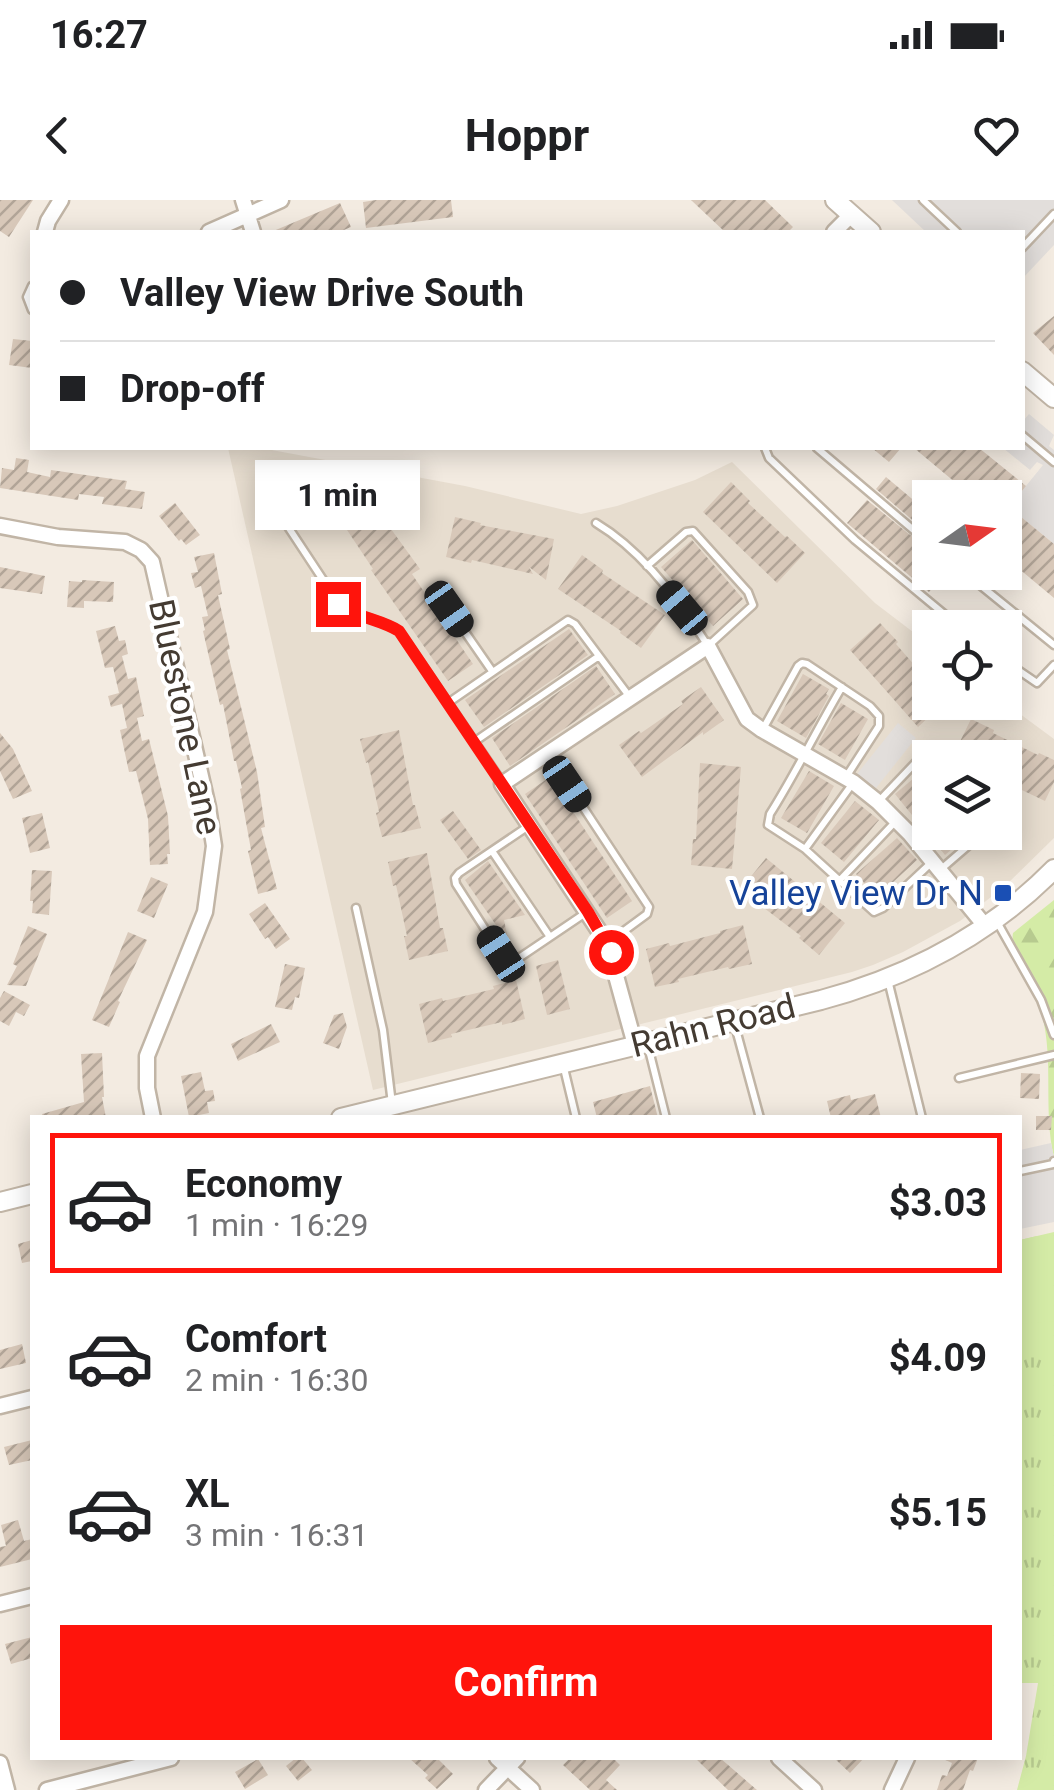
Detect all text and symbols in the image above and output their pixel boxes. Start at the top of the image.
text: 16:27 [50,13,148,57]
icon: back [30,108,85,163]
icon: heart [969,108,1024,163]
text: Hoppr [465,109,589,162]
text: Valley View Drive South [120,271,524,315]
text: Drop-off [120,367,265,411]
callout: 1 min [255,459,420,529]
text: 1 min [297,476,378,514]
north arrow [912,480,1022,590]
map controls [912,480,1022,850]
car [651,575,713,641]
car [420,576,478,642]
route end [316,582,361,627]
street label: Bluestone Lane [140,596,230,838]
button: locate [912,610,1022,720]
button: layers [912,740,1022,850]
car [538,751,596,817]
place label: Valley View Dr N [729,873,983,914]
marker: Valley View Dr N [992,882,1014,904]
car [472,921,530,987]
route start [589,930,634,975]
street label: Rahn Road [626,986,800,1066]
icon: car [65,1158,155,1248]
text: Economy [185,1162,342,1206]
text: $3.03 [889,1181,987,1225]
text: 1 min · 16:29 [185,1206,368,1244]
icon: car [65,1313,155,1403]
text: Comfort [185,1317,327,1361]
text: $4.09 [889,1336,987,1380]
text: 2 min · 16:30 [185,1361,368,1399]
icon: car [65,1468,155,1558]
text: XL [185,1472,230,1516]
text: $5.15 [889,1491,987,1535]
text: 3 min · 16:31 [185,1516,368,1554]
button: Confirm [60,1625,992,1740]

